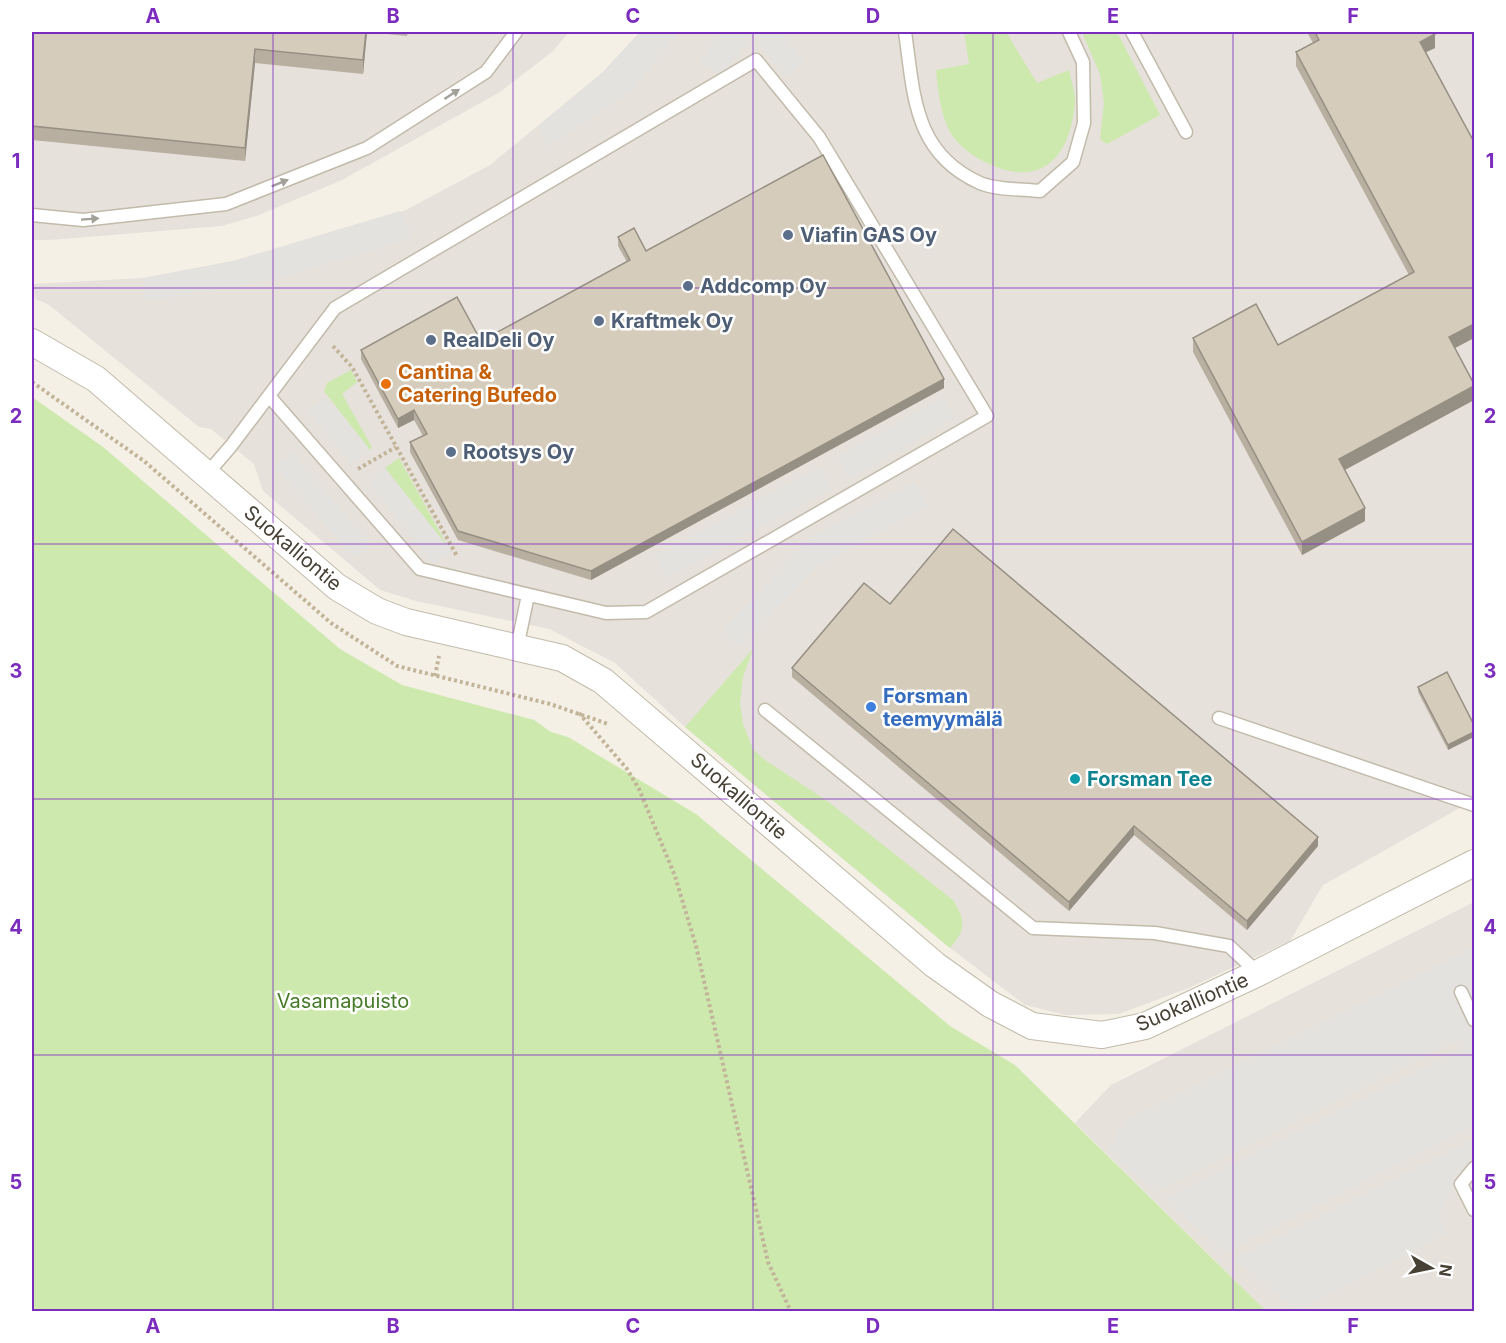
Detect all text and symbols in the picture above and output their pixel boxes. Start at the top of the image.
text: A [146,4,161,28]
text: B [386,4,400,28]
text: C [626,4,640,28]
text: D [866,4,880,28]
text: E [1107,4,1119,28]
text: F [1347,4,1359,28]
one-way arrow [444,89,460,100]
text: 1 [12,149,20,173]
text: 1 [1486,149,1494,173]
one-way arrow [271,178,289,187]
one-way arrow [80,214,99,224]
place label: Viafin GAS Oy [800,223,937,247]
marker: Viafin GAS Oy [781,228,795,242]
place label: Addcomp Oy [700,274,827,298]
marker: Addcomp Oy [681,279,695,293]
place label: Kraftmek Oy [611,309,733,333]
marker: Kraftmek Oy [592,314,606,328]
place label: RealDeli Oy [443,328,554,352]
marker: RealDeli Oy [424,333,438,347]
place label: Cantina & Catering Bufedo [398,360,557,407]
marker: Cantina & Catering Bufedo [379,377,393,391]
text: 2 [10,404,22,428]
text: 2 [1484,404,1496,428]
place label: Rootsys Oy [463,440,574,464]
marker: Rootsys Oy [444,445,458,459]
street label: Suokalliontie [239,500,347,596]
text: 3 [10,659,22,683]
text: 3 [1484,659,1496,683]
place label: Forsman teemyymälä [883,684,1003,731]
marker: Forsman teemyymälä [864,700,878,714]
street label: Suokalliontie [686,747,792,845]
place label: Forsman Tee [1087,767,1213,791]
marker: Forsman Tee [1068,772,1082,786]
text: 4 [9,915,23,939]
text: 4 [1483,915,1497,939]
street label: Suokalliontie [1132,967,1252,1037]
park label: Vasamapuisto [277,989,409,1013]
text: 5 [10,1170,22,1194]
text: 5 [1484,1170,1496,1194]
north arrow [1401,1238,1461,1298]
text: N [1435,1263,1457,1278]
text: A [146,1314,161,1338]
text: B [386,1314,400,1338]
text: C [626,1314,640,1338]
text: D [866,1314,880,1338]
text: E [1107,1314,1119,1338]
text: F [1347,1314,1359,1338]

